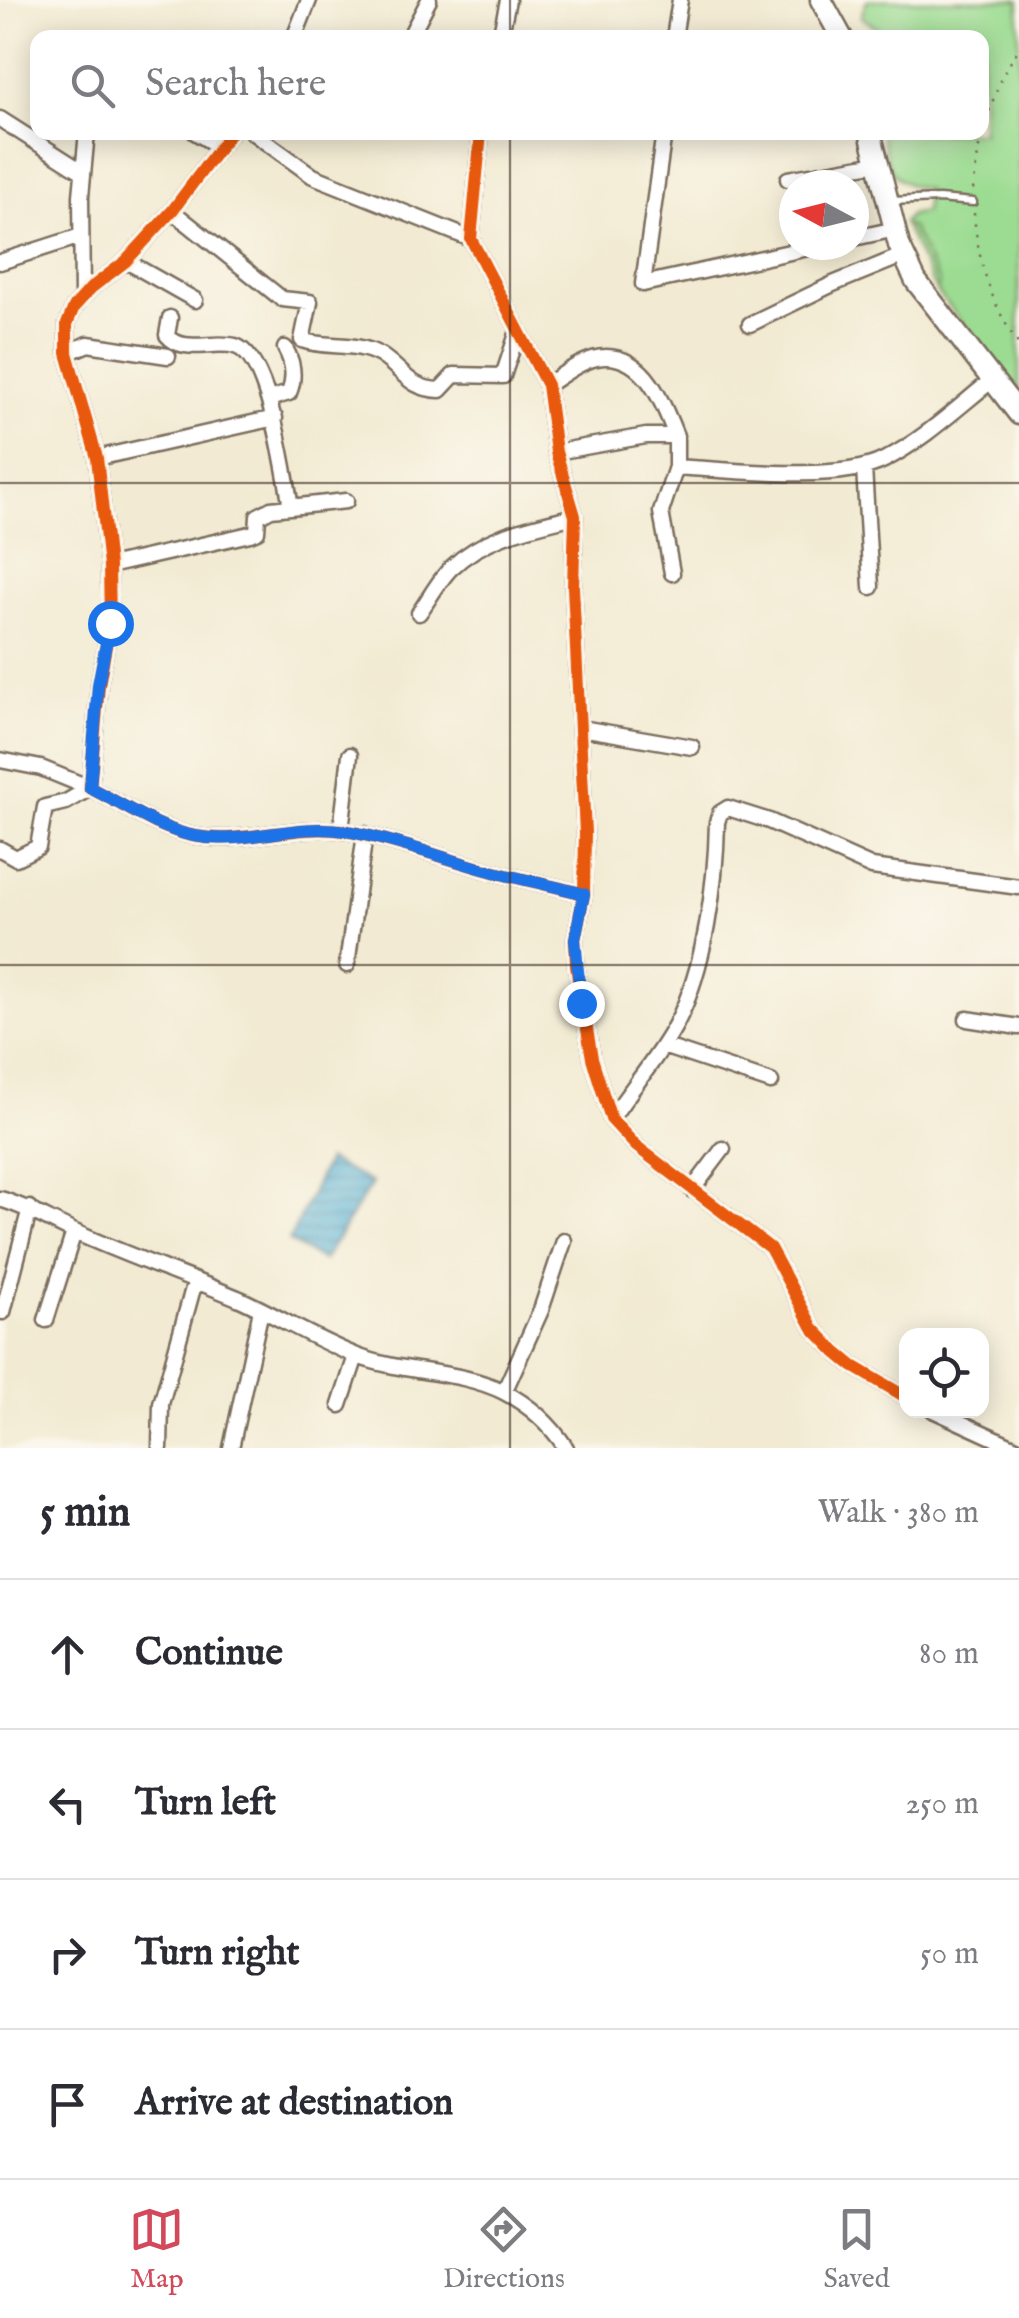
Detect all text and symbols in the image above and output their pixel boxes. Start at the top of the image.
search box [30,30,989,140]
icon: search [65,58,120,113]
text: Search here [145,61,326,109]
north arrow [779,170,869,260]
route start [88,601,134,647]
route end [559,981,605,1027]
map controls [899,1328,989,1418]
button: locate [899,1328,989,1418]
text: 5 min [40,1487,130,1540]
text: Walk · 380 m [818,1493,979,1534]
icon: ahead [40,1627,95,1682]
text: Continue [135,1630,283,1678]
text: 80 m [919,1634,979,1675]
icon: left [40,1777,95,1832]
text: Turn left [135,1780,276,1828]
text: 250 m [905,1784,979,1825]
icon: right [40,1927,95,1982]
text: Turn right [135,1930,299,1978]
text: 50 m [920,1934,979,1975]
icon: arrive [40,2077,95,2132]
text: Arrive at destination [135,2080,453,2128]
tab: Map [129,2202,184,2297]
tab: Directions [443,2202,565,2297]
tab: Saved [823,2202,890,2297]

